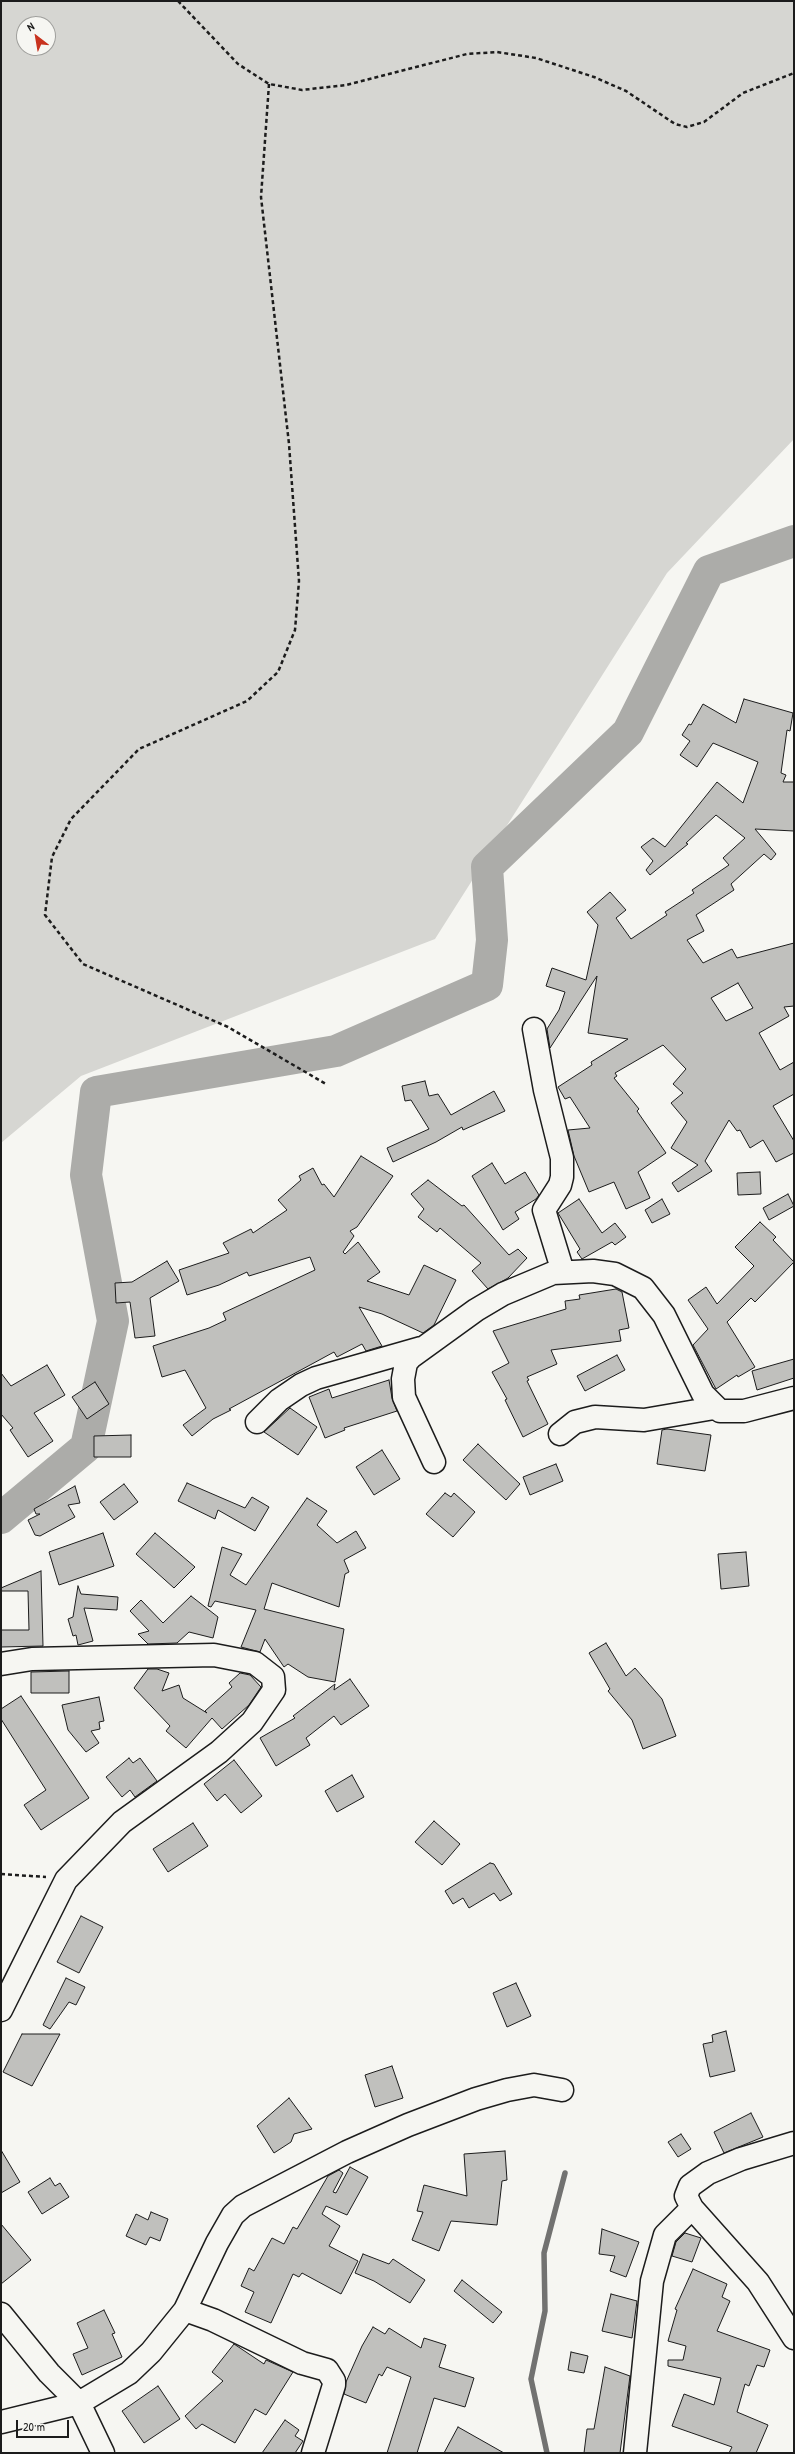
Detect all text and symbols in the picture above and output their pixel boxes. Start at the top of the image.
north arrow [16,16,56,56]
text: N [24,19,36,34]
scale bar [18,2412,71,2438]
text: 20 m [23,2418,45,2435]

